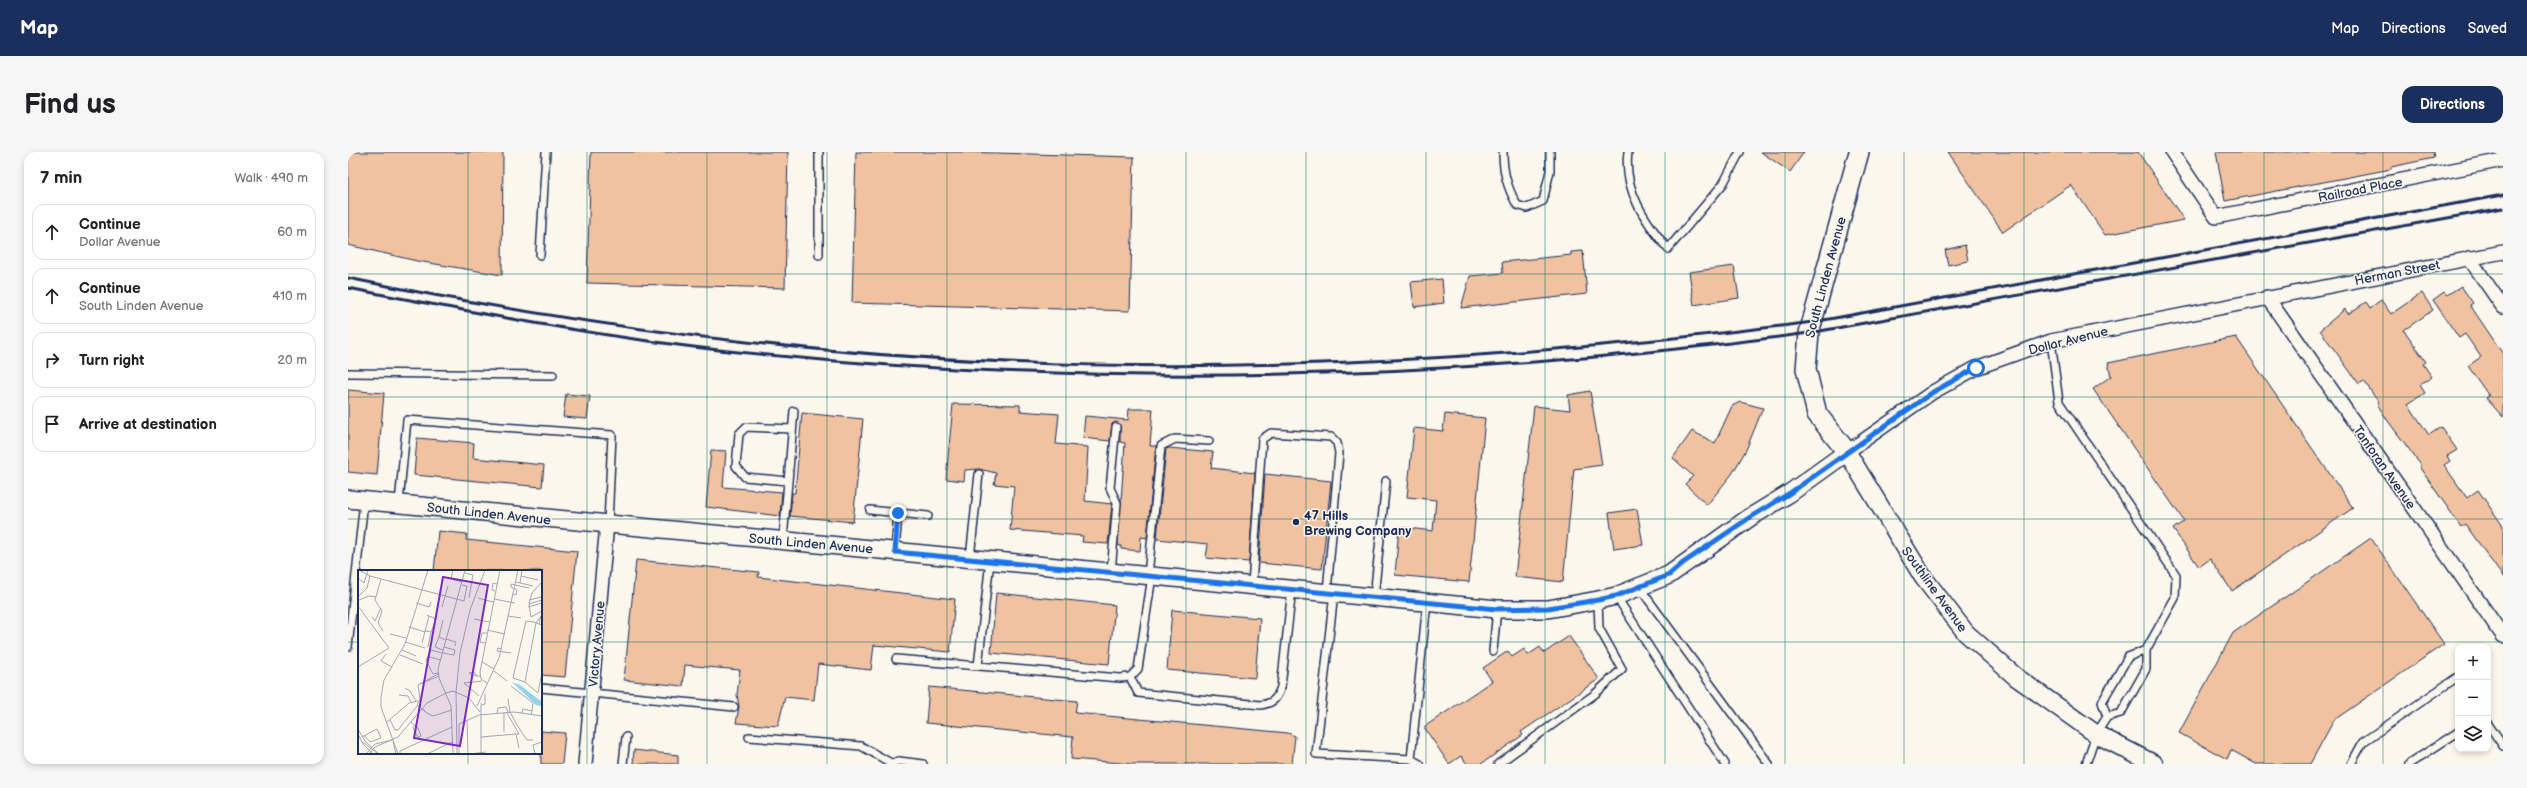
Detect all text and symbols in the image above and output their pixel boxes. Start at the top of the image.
text: Map [20,17,58,40]
text: Map [2331,20,2359,37]
text: Directions [2381,20,2446,37]
text: Saved [2468,20,2507,37]
button: Directions [2402,86,2503,123]
text: Find us [24,88,116,121]
text: 7 min [40,168,82,188]
text: Walk · 490 m [234,170,308,186]
street label: Railroad Place [2317,174,2404,206]
text: Continue [79,215,141,234]
street label: South Linden Avenue [1802,215,1850,339]
icon: ahead [41,221,63,243]
text: 60 m [277,224,307,240]
text: Dollar Avenue [79,234,161,250]
street label: Herman Street [2353,257,2441,289]
text: Continue [79,279,141,298]
icon: ahead [41,285,63,307]
text: 410 m [272,288,307,304]
text: South Linden Avenue [79,298,204,314]
street label: Dollar Avenue [2027,323,2110,359]
icon: right [41,349,63,371]
text: Turn right [79,351,144,370]
text: 20 m [277,352,307,368]
route start [1967,359,1985,377]
icon: arrive [41,413,63,435]
text: Arrive at destination [79,415,217,434]
street label: Tanforan Avenue [2349,423,2419,513]
street label: South Linden Avenue [426,500,552,528]
route end [889,504,907,522]
place label: 47 Hills Brewing Company [1304,508,1411,539]
marker: 47 Hills Brewing Company [1291,517,1301,527]
street label: South Linden Avenue [748,531,874,557]
street label: Southline Avenue [1898,544,1971,636]
inset map [358,570,542,754]
street label: Victory Avenue [585,600,609,688]
map controls [2455,644,2491,752]
button: + [2455,644,2491,680]
button: − [2455,680,2491,716]
button: layers [2455,716,2491,752]

